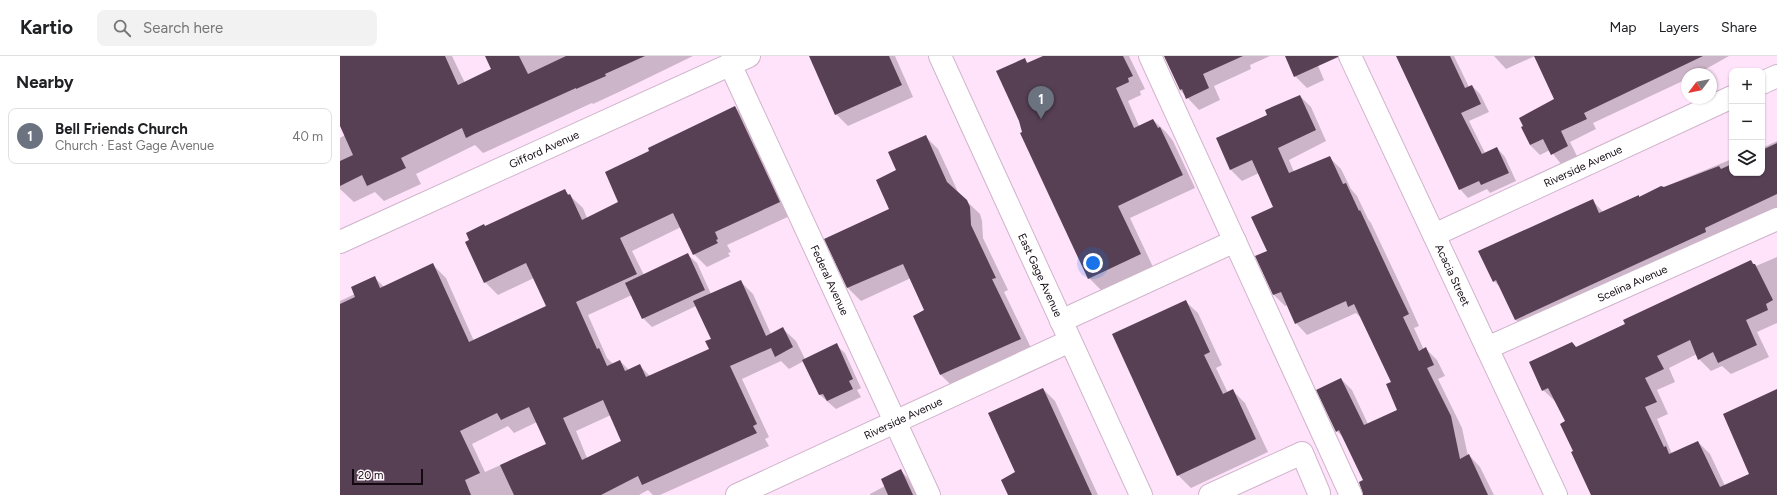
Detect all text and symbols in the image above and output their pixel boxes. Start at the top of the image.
search box [97,10,377,46]
text: Kartio [20,16,73,39]
icon: search [111,17,133,39]
text: Search here [143,19,223,37]
text: Map [1609,19,1637,36]
text: Layers [1659,19,1699,36]
text: Share [1721,19,1757,36]
north arrow [1681,68,1717,104]
map controls [1729,68,1765,176]
button: + [1729,68,1765,104]
text: Nearby [16,72,74,92]
pin: 1 [1028,86,1054,119]
button: − [1729,104,1765,140]
text: Bell Friends Church [55,120,188,138]
street label: Gifford Avenue [507,128,581,171]
text: 1 [27,129,33,144]
text: 40 m [292,129,323,144]
text: Church · East Gage Avenue [55,138,214,153]
button: layers [1729,140,1765,176]
street label: Riverside Avenue [1542,142,1624,190]
street label: East Gage Avenue [1016,231,1065,319]
street label: Acacia Street [1433,242,1473,308]
street label: Federal Avenue [808,243,852,317]
your location [1083,253,1103,273]
street label: Scelina Avenue [1595,262,1669,305]
street label: Riverside Avenue [862,394,944,442]
scale bar [352,467,423,486]
text: 20 m [358,469,383,482]

